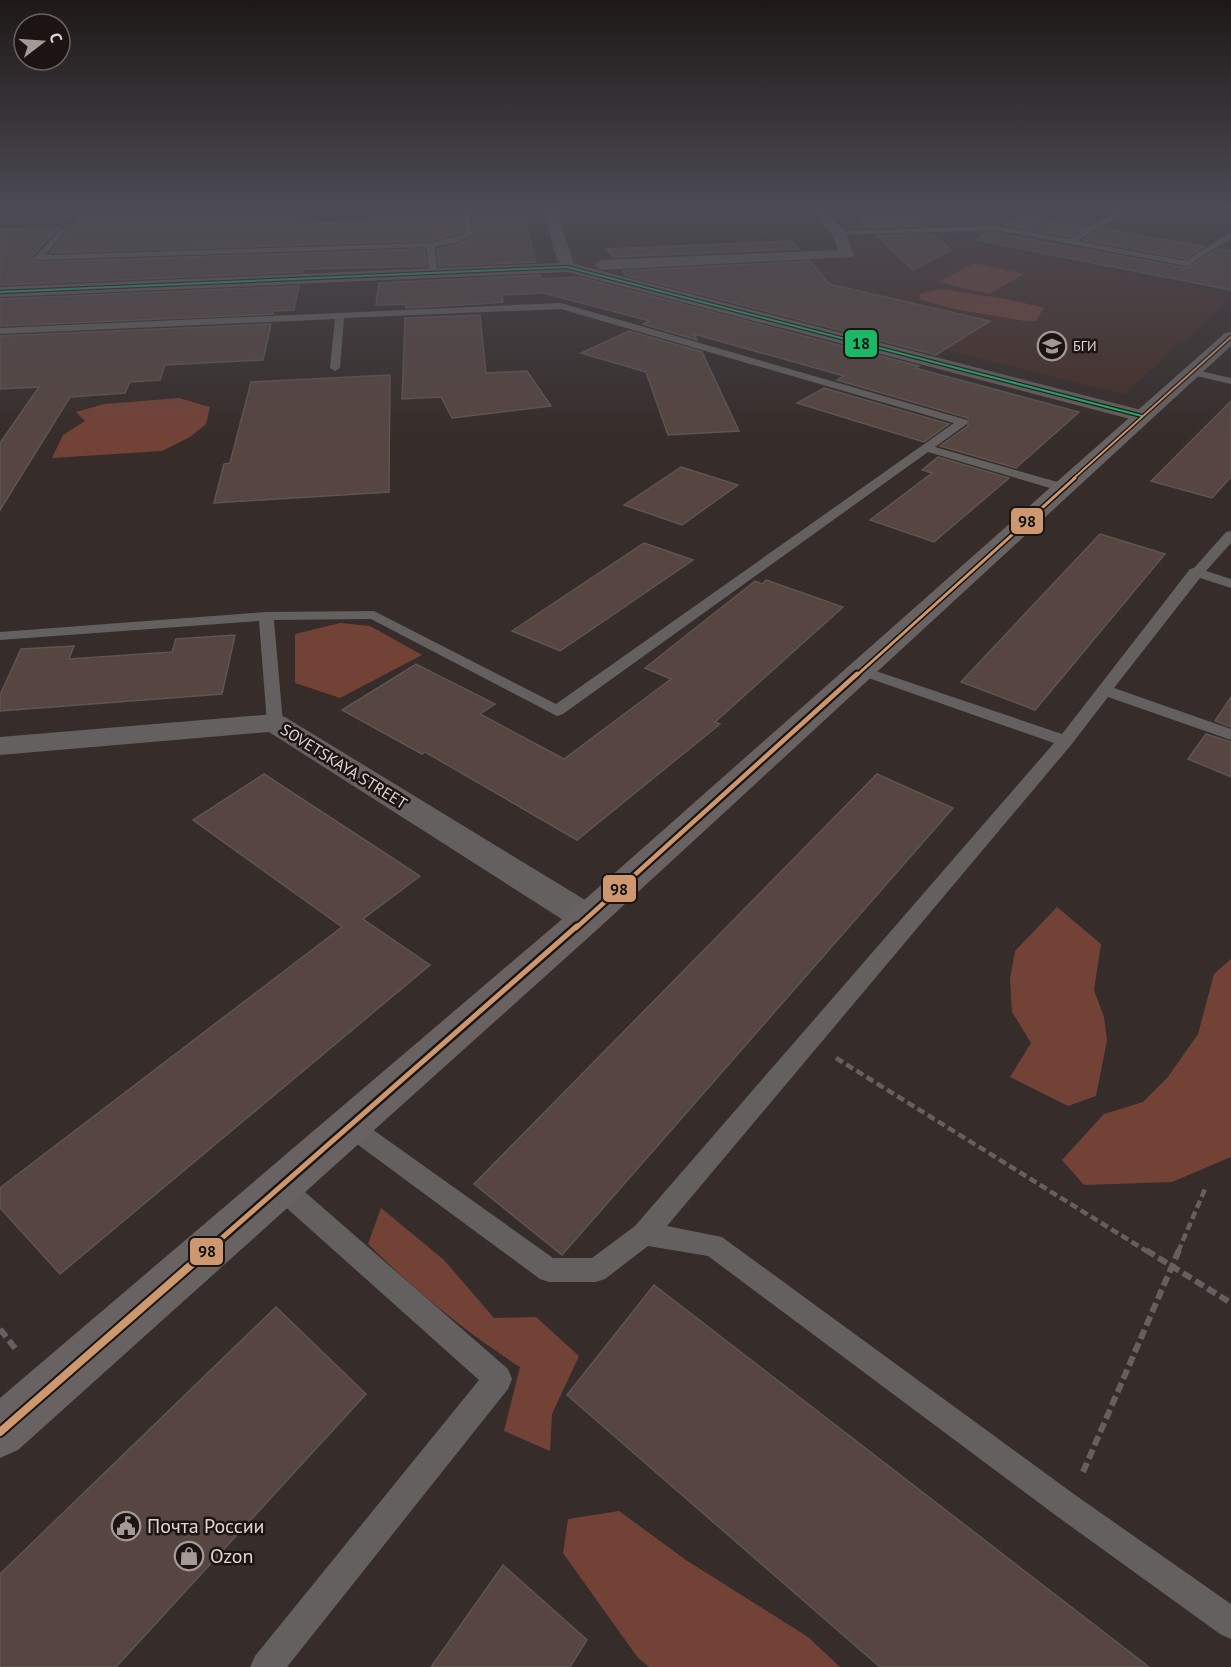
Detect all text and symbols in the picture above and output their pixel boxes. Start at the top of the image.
north arrow [12,12,72,72]
text: С [45,30,67,45]
line badge: 18 [844,329,878,358]
school or university icon: БГИ [1036,330,1068,362]
text: 18 [852,333,870,353]
place label: БГИ [1073,337,1096,355]
line badge: 98 [1010,507,1044,535]
text: 98 [1018,511,1036,531]
street label: SOVETSKAYA STREET [277,719,411,813]
line badge: 98 [602,874,637,903]
text: 98 [610,879,628,899]
line badge: 98 [189,1237,224,1266]
text: 98 [198,1241,216,1261]
public building icon: Почта России [110,1510,142,1542]
place label: Почта России [147,1513,265,1539]
shop icon: Ozon [173,1540,205,1572]
place label: Ozon [210,1543,254,1569]

